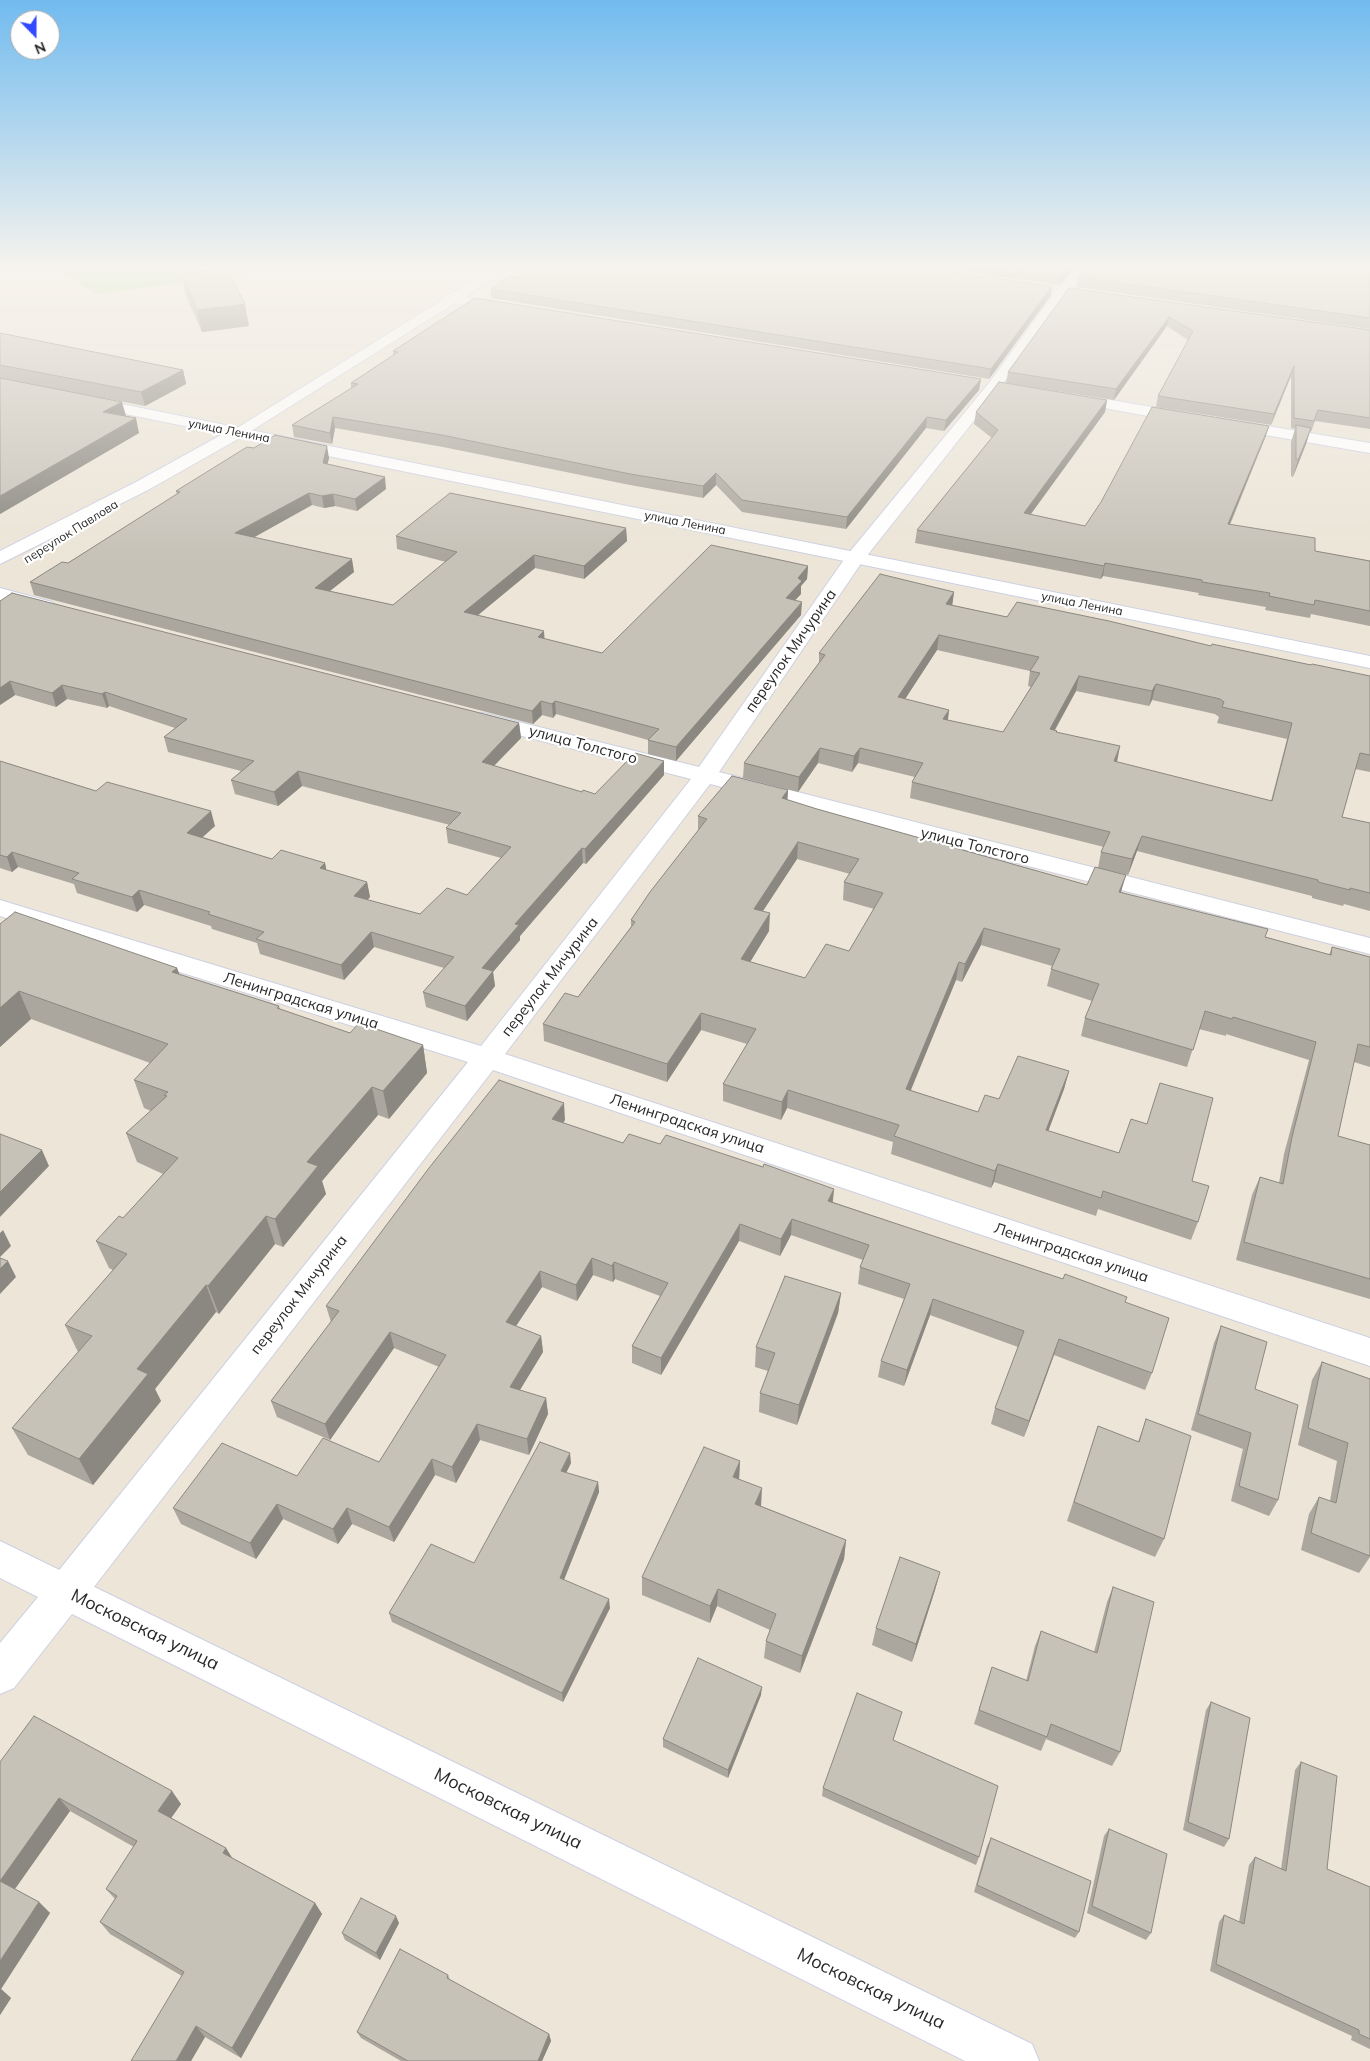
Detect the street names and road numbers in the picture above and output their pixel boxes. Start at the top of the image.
street label: улица Ленина [187,416,271,446]
street label: переулок Павлова [21,497,121,567]
street label: улица Ленина [643,508,727,538]
street label: переулок Мичурина [742,586,840,716]
street label: улица Ленина [1040,589,1124,619]
street label: улица Толстого [527,722,639,768]
street label: улица Толстого [919,824,1031,868]
street label: переулок Мичурина [498,914,602,1040]
street label: Ленинградская улица [221,969,381,1033]
street label: Ленинградская улица [607,1091,767,1157]
street label: Ленинградская улица [991,1220,1151,1286]
street label: переулок Мичурина [247,1232,351,1358]
street label: Московская улица [67,1585,223,1675]
street label: Московская улица [430,1764,586,1854]
street label: Московская улица [793,1944,949,2034]

